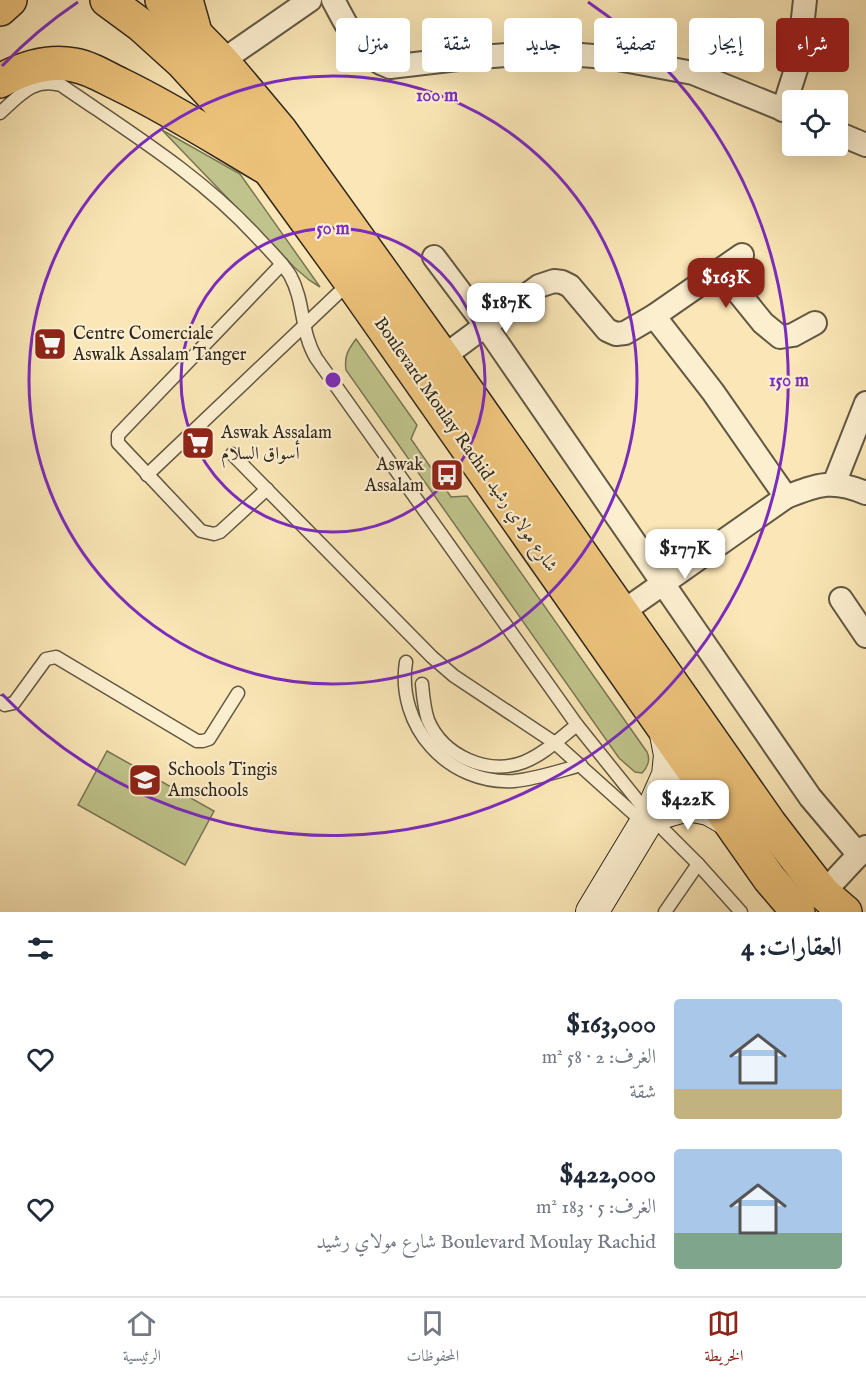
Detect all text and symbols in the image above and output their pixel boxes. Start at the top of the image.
chip: منزل [336,18,410,72]
chip: شقة [422,18,492,72]
chip: جديد [504,18,582,72]
chip: تصفية [594,18,677,72]
chip: إيجار [689,18,764,72]
chip: شراء [776,18,849,72]
text: 100 m [416,85,458,108]
map controls [782,90,848,156]
button: locate [782,90,848,156]
text: 50 m [316,218,350,241]
pin: $163K [684,258,768,309]
text: $163K [702,265,750,290]
pin: $187K [464,283,548,334]
text: $187K [481,290,531,315]
street label: Boulevard Moulay Rachid شارع مولاي رشيد [366,313,562,578]
place label: Centre Comerciale Aswalk Assalam Tanger [72,323,247,367]
supermarket icon: Centre Comerciale Aswalk Assalam Tanger [32,326,68,362]
centre of rings [323,370,343,390]
text: 150 m [769,370,809,393]
place label: Aswak Assalam أسواق السلام [220,422,332,469]
supermarket icon: Aswak Assalam أسواق السلام [180,425,216,461]
place label: Aswak Assalam [364,454,424,498]
bus stop icon: Aswak Assalam [429,457,465,493]
pin: $177K [643,529,727,580]
text: $177K [659,536,711,561]
place label: Schools Tingis Amschools [167,759,277,803]
school or university icon: Schools Tingis Amschools [127,762,163,798]
pin: $422K [646,780,730,831]
text: $422K [661,787,715,812]
text: العقارات: 4 [741,931,842,964]
icon: filters [24,932,57,965]
text: $163,000 [566,1008,656,1041]
icon: home [722,1023,794,1095]
icon: heart [24,1043,57,1076]
text: الغرف: 2 · 58 m² [542,1045,656,1070]
text: شقة [630,1080,656,1105]
text: $422,000 [559,1158,656,1191]
icon: home [722,1173,794,1245]
icon: heart [24,1193,57,1226]
text: الغرف: 5 · 183 m² [536,1195,656,1220]
text: Boulevard Moulay Rachid شارع مولاي رشيد [316,1230,656,1255]
tab: الرئيسية [123,1307,161,1371]
tab: المحفوظات [406,1307,459,1371]
tab: الخريطة [704,1307,743,1371]

